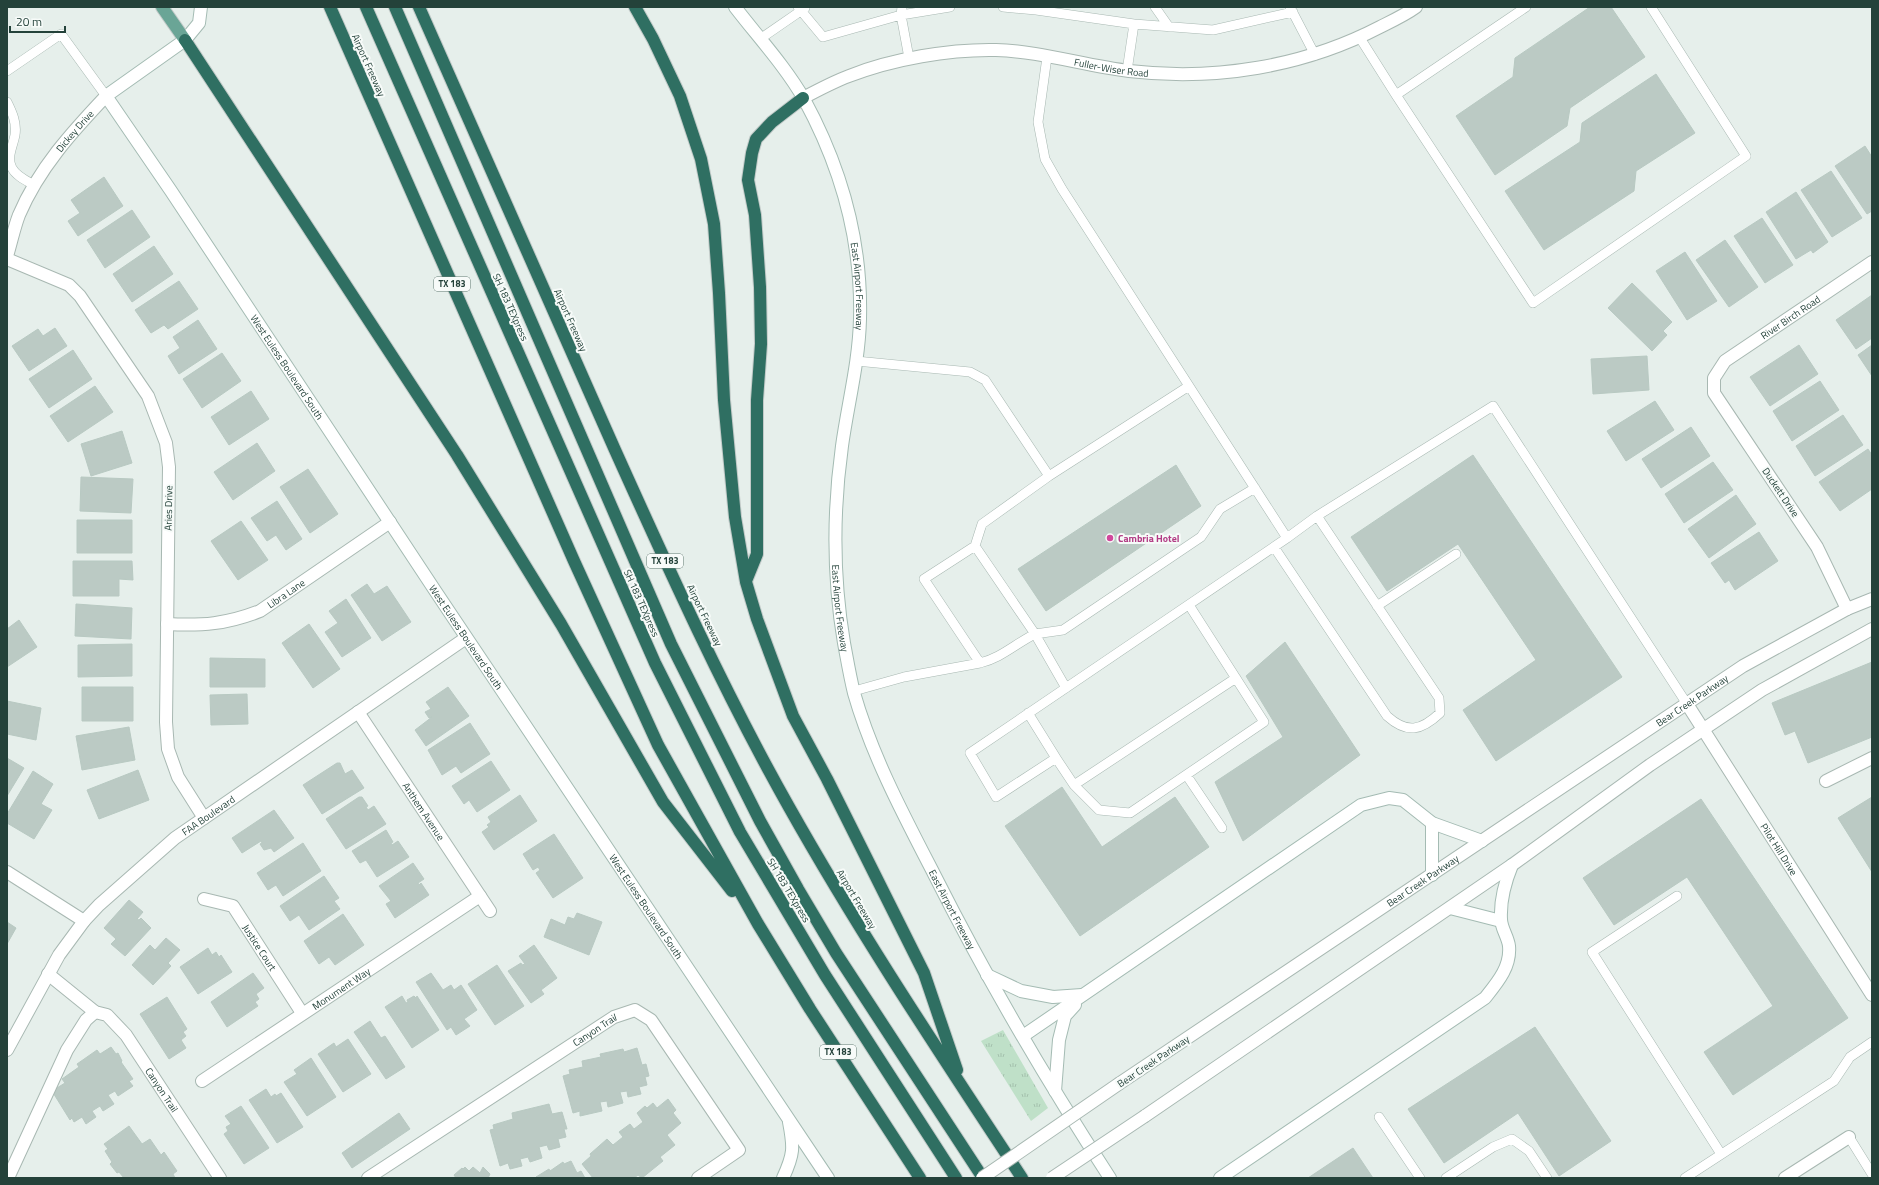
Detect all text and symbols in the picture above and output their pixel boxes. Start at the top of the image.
scale bar [10,8,65,34]
text: 20 m [16,12,42,31]
street label: Airport Freeway [348,31,389,99]
street label: Fuller-Wiser Road [1073,55,1149,81]
street label: Dickey Drive [52,107,97,156]
street label: East Airport Freeway [847,241,867,331]
street label: SH 183 TEXpress [489,271,532,344]
road number: TX 183 [434,277,470,291]
street label: Airport Freeway [550,286,591,354]
street label: River Birch Road [1758,292,1823,343]
street label: West Euless Boulevard South [247,312,327,423]
street label: Duckett Drive [1758,465,1803,520]
street label: Aries Drive [161,485,176,531]
place label: Cambria Hotel [1118,531,1180,546]
marker: Cambria Hotel [1105,533,1115,543]
road number: TX 183 [647,554,683,568]
street label: East Airport Freeway [828,564,853,654]
street label: SH 183 TEXpress [620,567,663,640]
street label: Libra Lane [264,575,308,612]
street label: West Euless Boulevard South [425,582,506,693]
street label: Airport Freeway [683,582,726,649]
street label: Bear Creek Parkway [1653,671,1731,730]
street label: Anthem Avenue [399,779,448,844]
street label: FAA Boulevard [179,792,238,839]
street label: Pilot Hill Drive [1757,820,1801,878]
street label: West Euless Boulevard South [605,851,686,962]
street label: Bear Creek Parkway [1384,851,1462,911]
street label: SH 183 TEXpress [763,855,814,926]
street label: Airport Freeway [833,867,880,932]
street label: East Airport Freeway [925,867,979,952]
street label: Justice Court [239,921,280,974]
street label: Monument Way [309,964,374,1014]
street label: Canyon Trail [570,1010,619,1050]
street label: Bear Creek Parkway [1114,1032,1193,1091]
road number: TX 183 [820,1045,856,1059]
street label: Canyon Trail [141,1065,182,1115]

